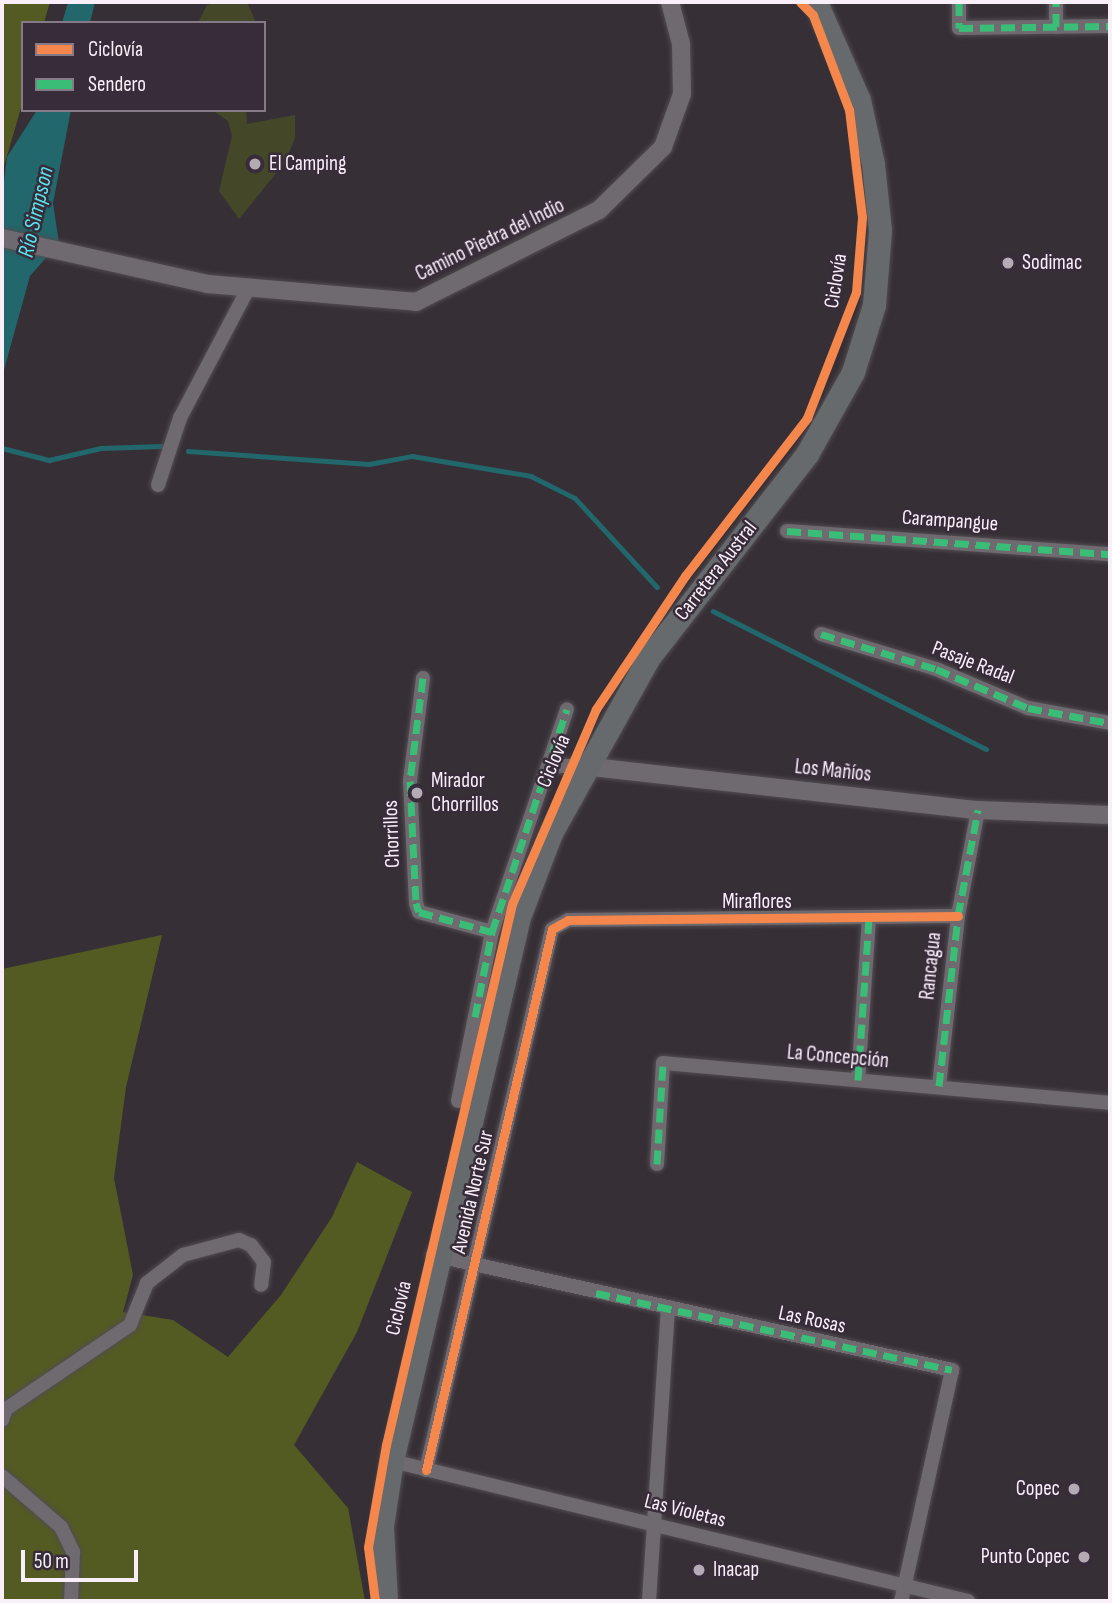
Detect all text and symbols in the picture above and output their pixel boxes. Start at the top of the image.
legend [21,21,266,112]
text: Ciclovía [88,37,143,62]
text: Sendero [88,72,146,97]
place label: El Camping [269,151,346,177]
marker: El Camping [247,156,263,172]
water label: Río Simpson [12,164,60,260]
street label: Camino Piedra del Indio [411,193,569,287]
place label: Sodimac [1022,250,1082,276]
street label: Ciclovía [819,252,853,310]
marker: Sodimac [1000,255,1016,271]
street label: Carampangue [901,505,999,537]
street label: Carretera Austral [669,516,763,626]
street label: Pasaje Radal [928,636,1018,690]
street label: Ciclovía [532,731,576,791]
street label: Los Mañíos [793,754,873,788]
place label: Mirador Chorrillos [431,768,499,818]
marker: Mirador Chorrillos [409,785,425,801]
street label: Chorrillos [378,800,406,868]
street label: Miraflores [722,889,792,915]
street label: Rancagua [915,931,947,1001]
street label: La Concepción [786,1040,890,1074]
street label: Avenida Norte Sur [447,1128,499,1256]
street label: Ciclovía [381,1278,417,1338]
street label: Las Rosas [776,1301,848,1339]
place label: Copec [1016,1476,1060,1502]
marker: Copec [1066,1481,1082,1497]
street label: Las Violetas [642,1489,728,1533]
scale bar [24,1536,142,1580]
place label: Punto Copec [981,1544,1070,1570]
text: 50 m [34,1549,69,1574]
marker: Punto Copec [1076,1549,1092,1565]
place label: Inacap [713,1557,759,1583]
marker: Inacap [691,1562,707,1578]

